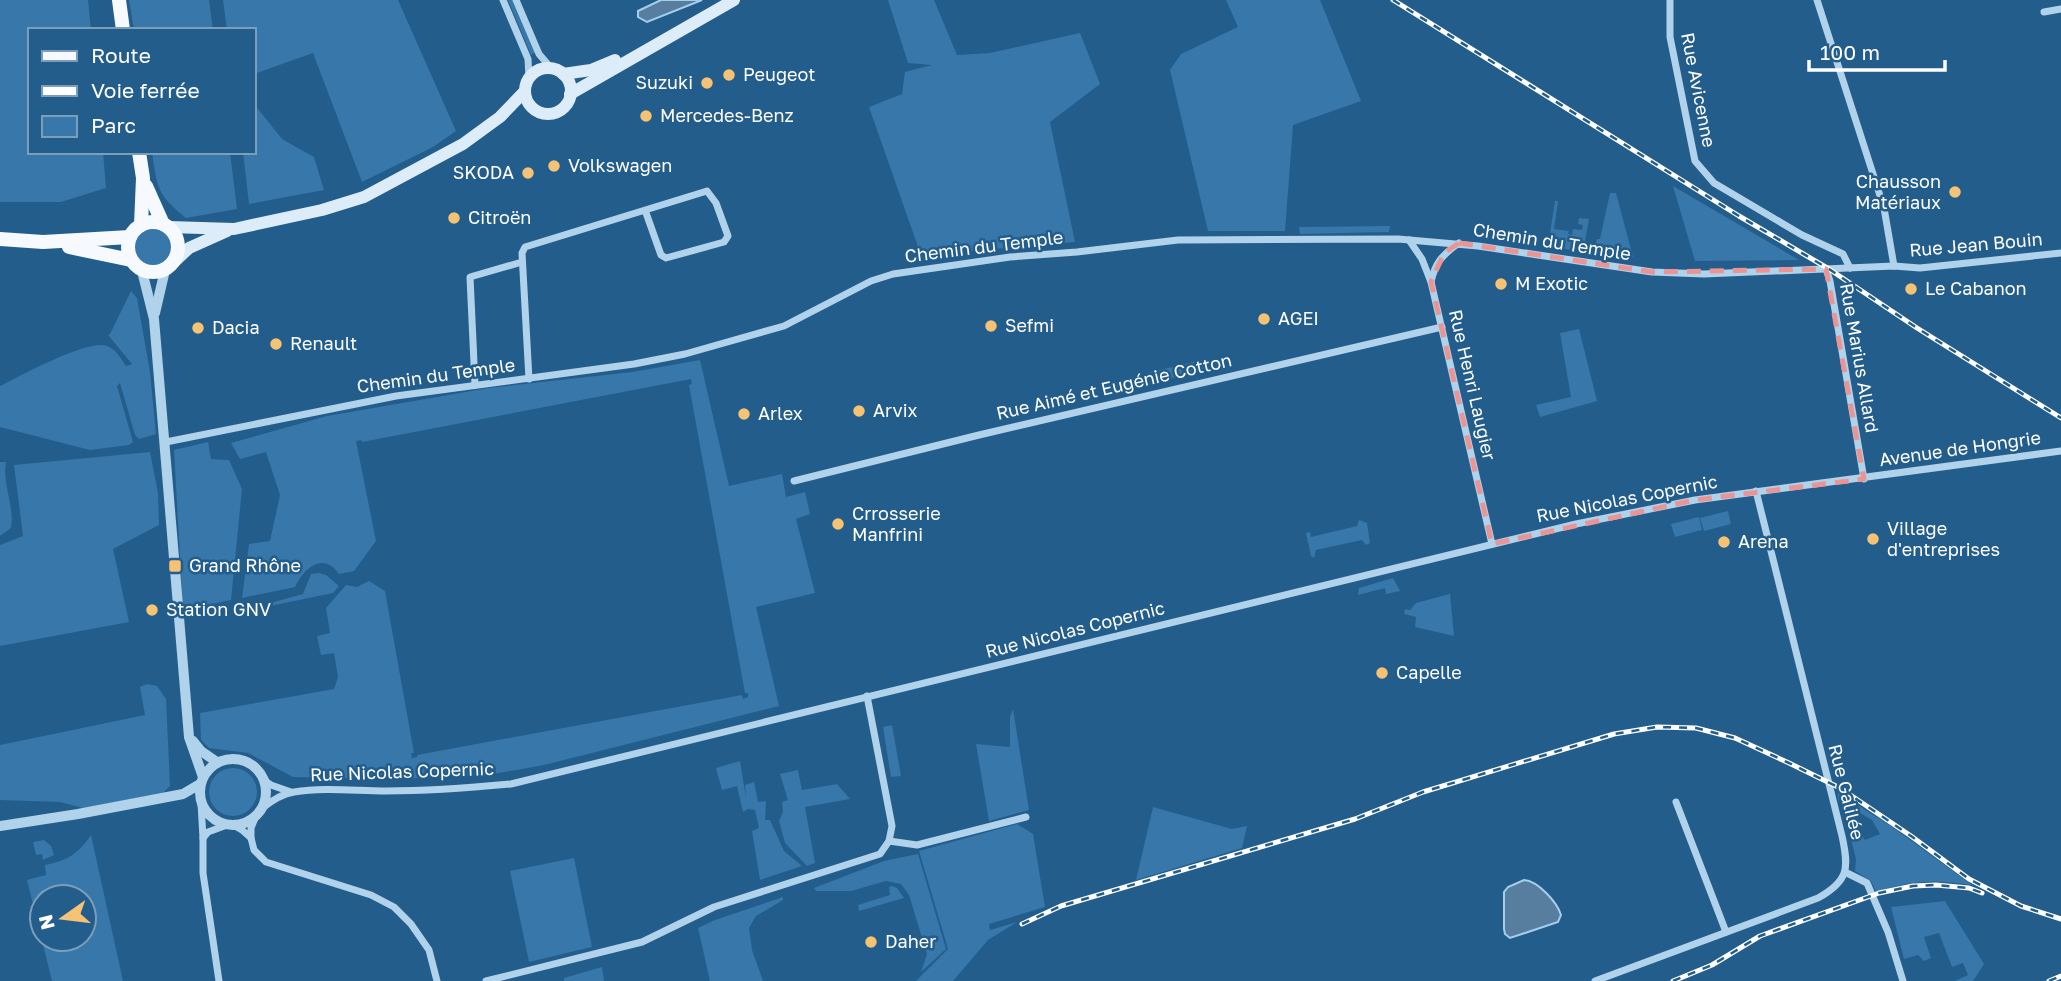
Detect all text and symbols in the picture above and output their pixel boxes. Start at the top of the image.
legend [28,28,256,154]
scale bar [1809,28,1946,72]
street label: Rue Avicenne [1677,31,1721,149]
text: 100 m [1820,39,1880,65]
text: Route [91,42,151,68]
place label: Peugeot [743,63,815,85]
marker: Peugeot [721,67,737,83]
place label: Suzuki [636,71,693,93]
marker: Suzuki [699,75,715,91]
text: Voie ferrée [91,77,200,103]
place label: Mercedes-Benz [660,104,794,126]
marker: Mercedes-Benz [638,108,654,124]
text: Parc [91,112,136,138]
place label: Volkswagen [568,154,672,176]
marker: Volkswagen [546,158,562,174]
place label: SKODA [453,161,514,183]
marker: SKODA [520,165,536,181]
place label: Chausson Matériaux [1855,170,1941,213]
marker: Chausson Matériaux [1947,184,1963,200]
place label: Citroën [468,206,531,228]
marker: Citroën [446,210,462,226]
street label: Chemin du Temple [1472,218,1633,264]
street label: Chemin du Temple [903,225,1064,267]
street label: Rue Jean Bouin [1908,227,2043,261]
place label: M Exotic [1515,272,1588,294]
marker: M Exotic [1493,276,1509,292]
place label: Le Cabanon [1925,277,2027,299]
street label: Rue Marius Allard [1836,281,1884,434]
marker: Le Cabanon [1903,281,1919,297]
place label: AGEI [1278,307,1319,329]
street label: Rue Henri Laugier [1445,307,1501,462]
marker: AGEI [1256,311,1272,327]
place label: Sefmi [1005,314,1054,336]
place label: Dacia [212,316,260,338]
marker: Sefmi [983,318,999,334]
marker: Dacia [190,320,206,336]
place label: Renault [290,332,357,354]
marker: Renault [268,336,284,352]
street label: Rue Aimé et Eugénie Cotton [994,348,1234,424]
street label: Chemin du Temple [355,353,516,397]
place label: Arvix [873,399,918,421]
place label: Arlex [758,402,803,424]
marker: Arvix [851,403,867,419]
marker: Arlex [736,406,752,422]
street label: Avenue de Hongrie [1878,426,2042,470]
street label: Rue Nicolas Copernic [1534,470,1719,526]
place label: Crrosserie Manfrini [852,502,941,545]
marker: Crrosserie Manfrini [830,516,846,532]
place label: Village d'entreprises [1887,517,2000,560]
place label: Arena [1738,530,1789,552]
marker: Village d'entreprises [1865,531,1881,547]
marker: Arena [1716,534,1732,550]
place label: Grand Rhône [189,554,301,576]
marker: Grand Rhône [167,558,183,574]
street label: Rue Nicolas Copernic [983,596,1167,662]
place label: Station GNV [166,598,271,620]
marker: Station GNV [144,602,160,618]
place label: Capelle [1396,661,1462,683]
marker: Capelle [1374,665,1390,681]
street label: Rue Galilée [1824,742,1869,842]
street label: Rue Nicolas Copernic [310,757,495,785]
north arrow [28,883,98,953]
text: N [33,912,59,932]
place label: Daher [885,930,936,952]
marker: Daher [863,934,879,950]

